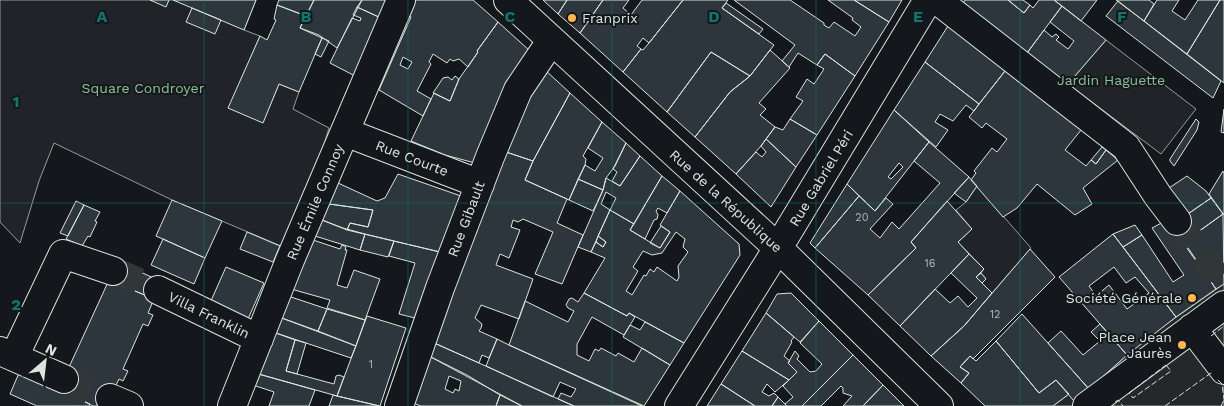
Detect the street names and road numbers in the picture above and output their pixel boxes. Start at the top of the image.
street label: Rue Gabriel Péri [786,127,856,229]
street label: Rue Courte [373,137,451,179]
street label: Rue Émile Connoy [283,141,347,262]
street label: Rue de la République [666,146,786,256]
street label: Rue Gibault [444,179,488,259]
street label: Villa Franklin [166,288,252,342]

